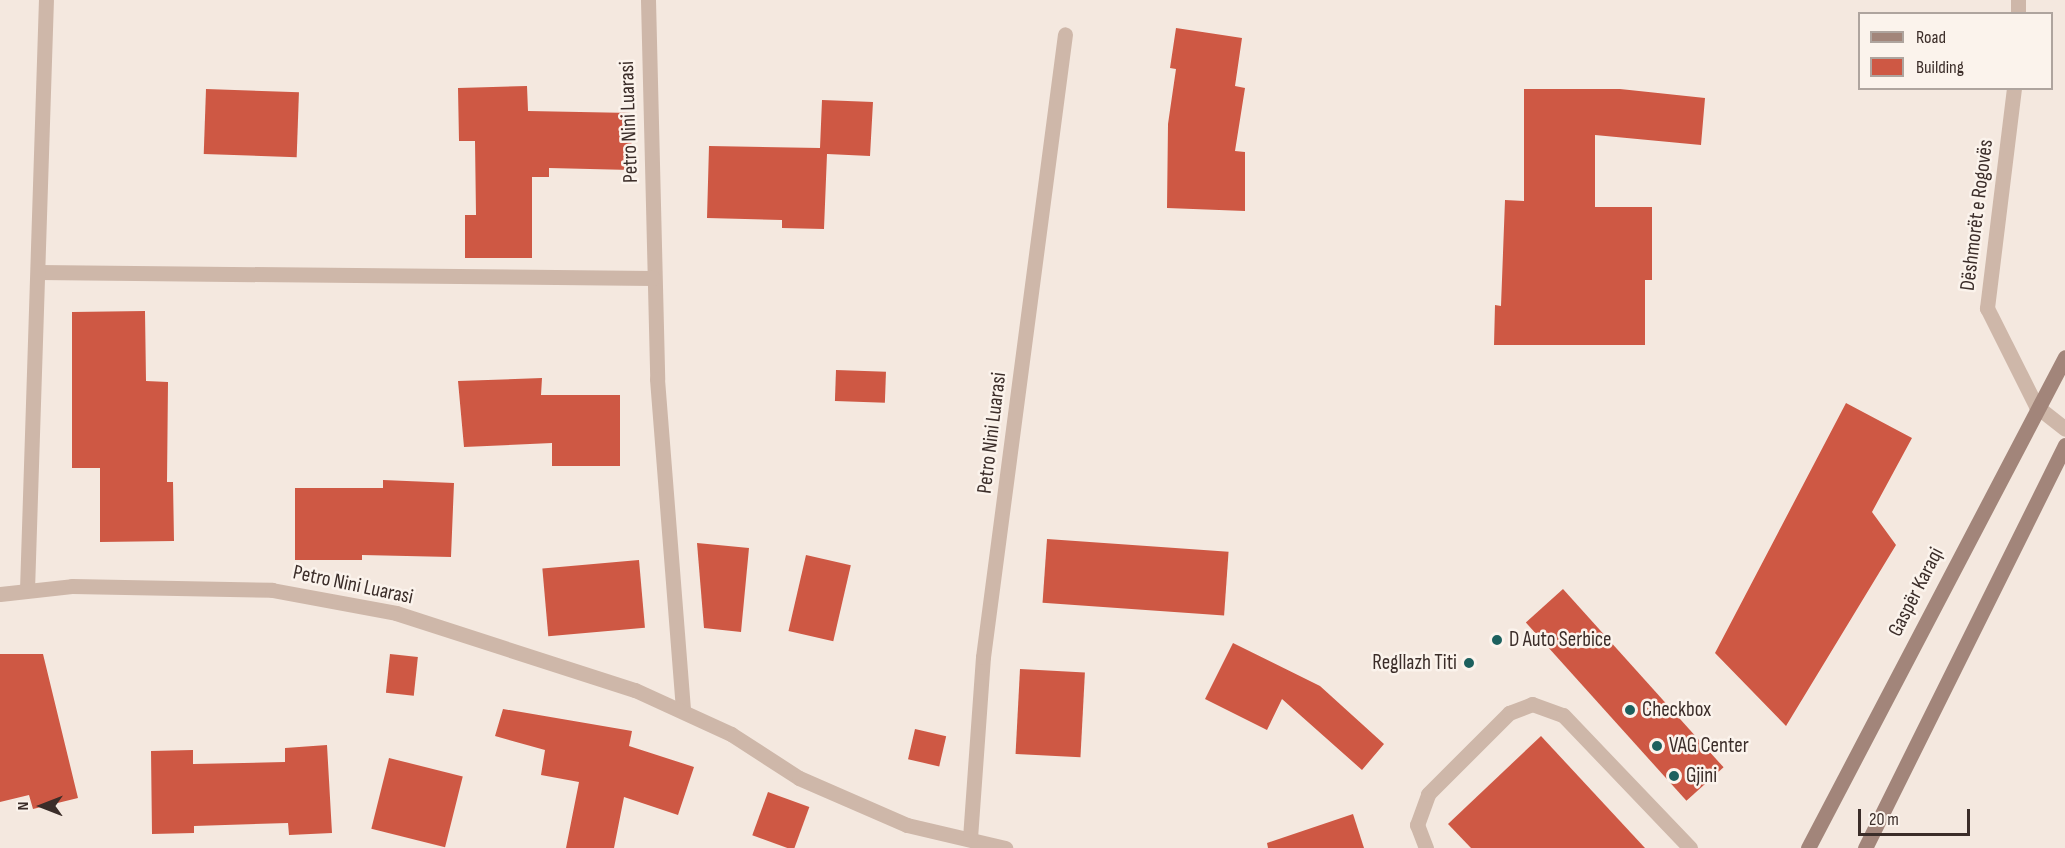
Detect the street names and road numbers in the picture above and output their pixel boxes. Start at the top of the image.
street label: Petro Nini Luarasi [614,61,644,183]
street label: Dëshmorët e Rogovës [1955,138,1999,292]
street label: Petro Nini Luarasi [972,371,1012,495]
street label: Gaspër Karaqi [1883,543,1949,641]
street label: Petro Nini Luarasi [291,560,415,610]

